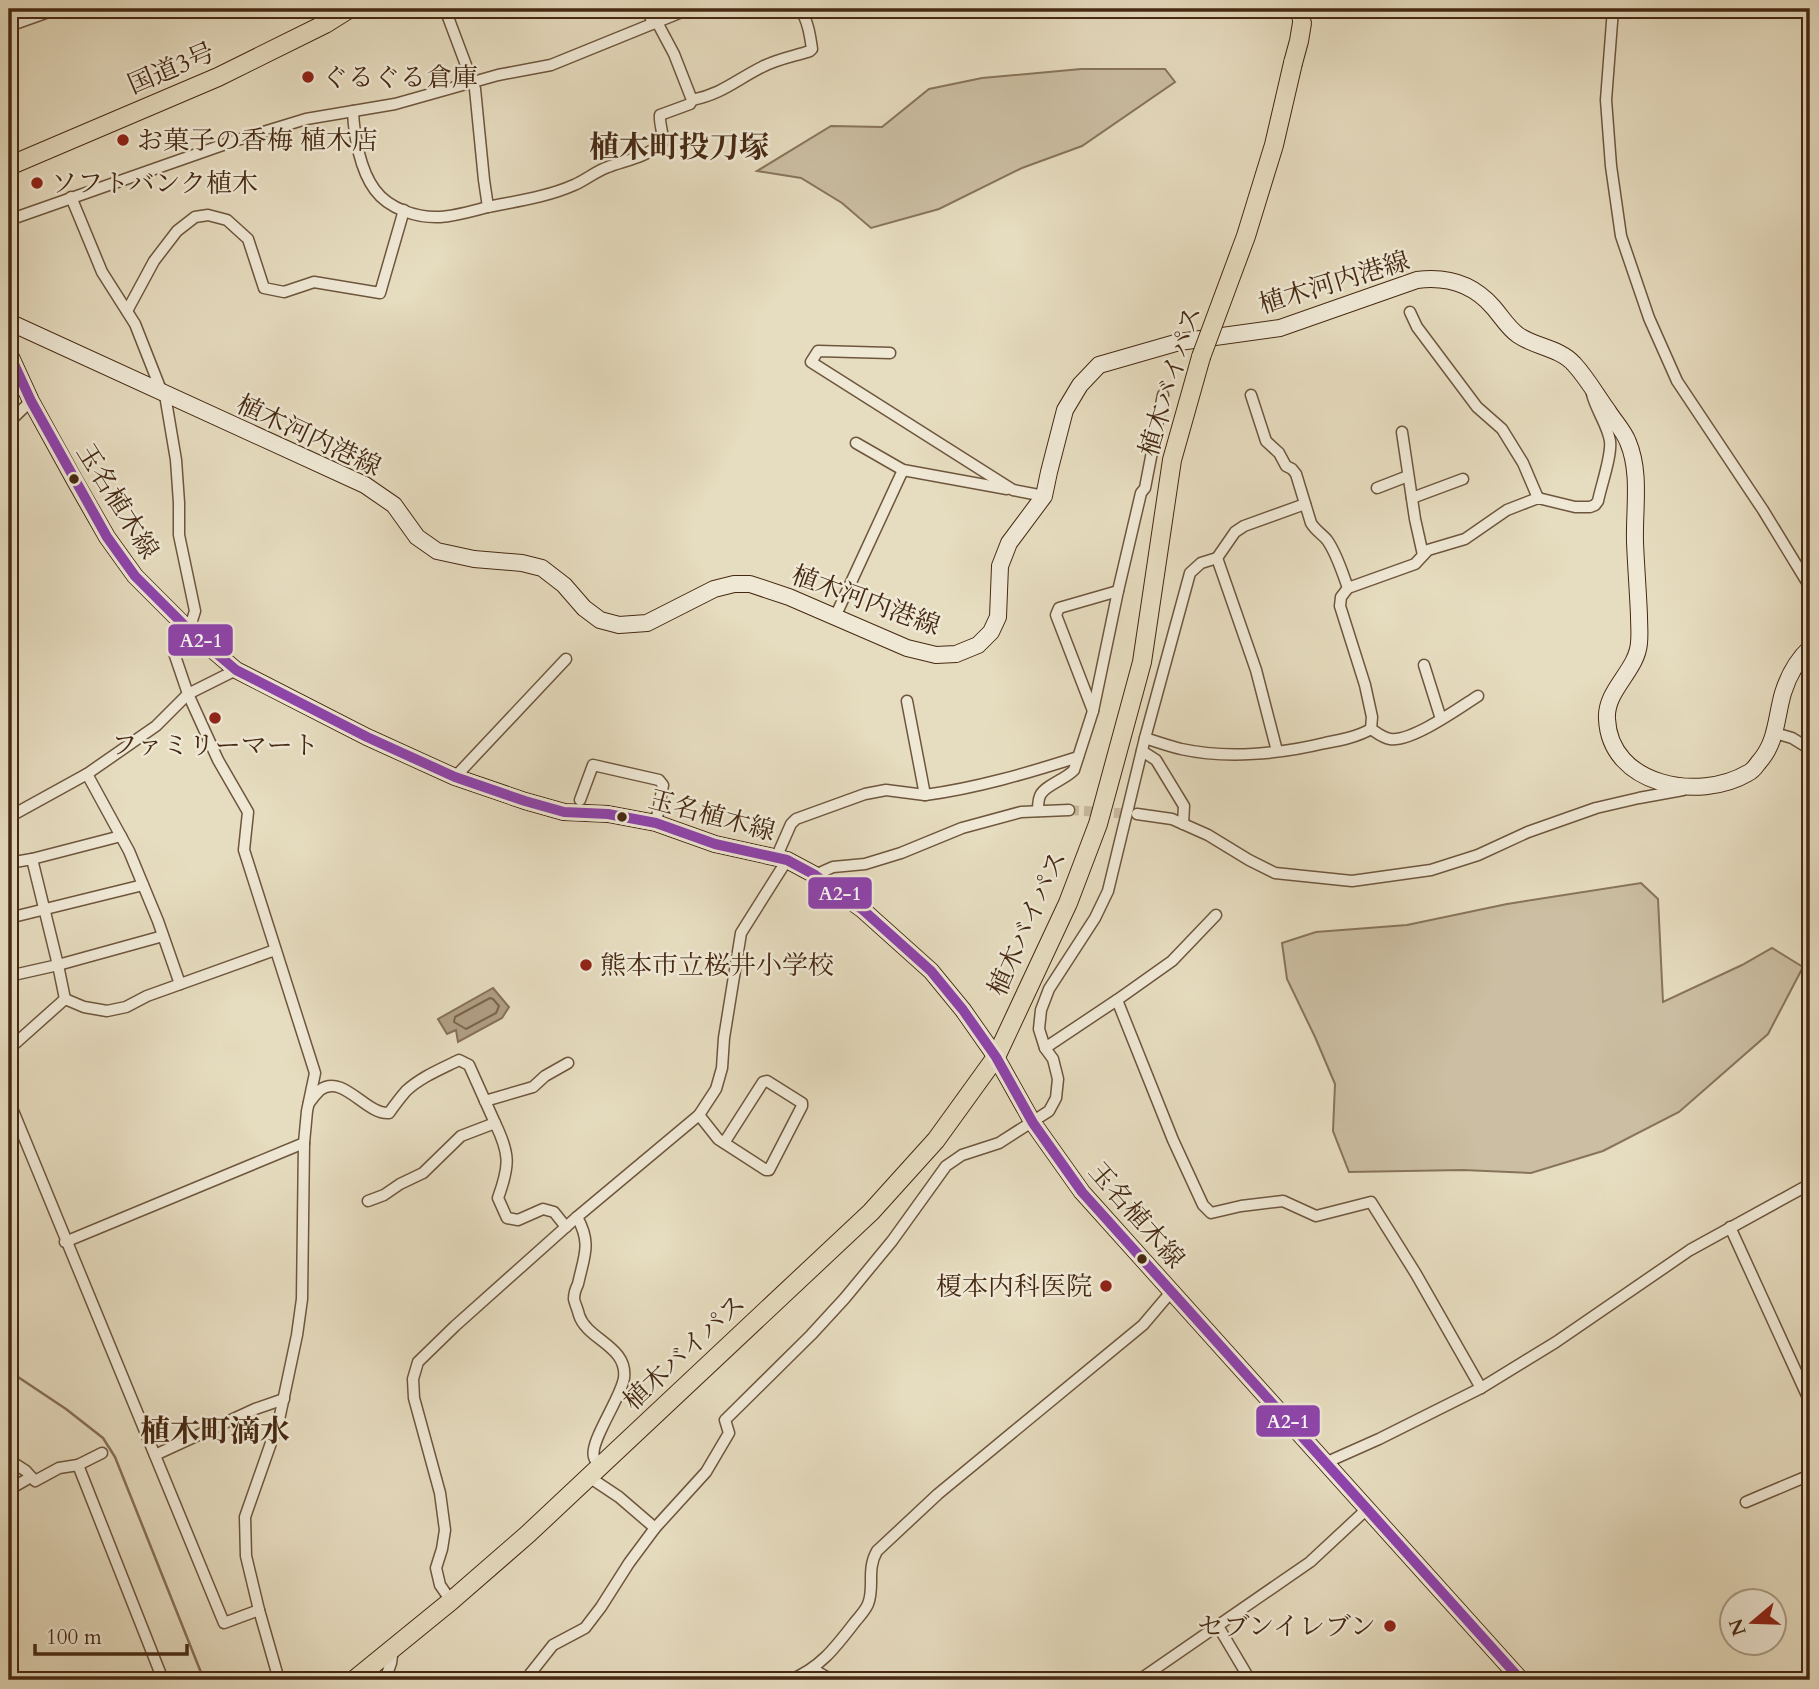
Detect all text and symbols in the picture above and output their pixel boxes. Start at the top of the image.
street label: 国道3号 [122,35,220,102]
place label: ぐるぐる倉庫 [322,60,478,95]
marker: ぐるぐる倉庫 [300,69,316,85]
place label: お菓子の香梅 植木店 [137,123,378,158]
district label: 植木町投刀塚 [589,127,769,168]
marker: お菓子の香梅 植木店 [115,132,131,148]
place label: ソフトバンク植木 [51,166,258,201]
marker: ソフトバンク植木 [29,175,45,191]
street label: 植木河内港線 [1254,243,1414,322]
street label: 植木バイパス [1131,302,1210,461]
street label: 植木河内港線 [231,387,387,484]
street label: 玉名植木線 [68,437,167,566]
unlabelled marker [67,472,81,486]
street label: 植木河内港線 [787,557,945,644]
line badge: A2-1 [167,623,234,657]
text: A2-1 [180,628,222,654]
marker: ファミリーマート [207,710,223,726]
place label: ファミリーマート [111,728,319,763]
street label: 玉名植木線 [645,782,779,849]
unlabelled marker [615,810,629,824]
street label: 植木バイパス [980,845,1075,1001]
line badge: A2-1 [807,876,873,910]
text: A2-1 [819,881,861,907]
place label: 熊本市立桜井小学校 [600,948,834,983]
marker: 熊本市立桜井小学校 [578,957,594,973]
street label: 玉名植木線 [1081,1155,1192,1276]
unlabelled marker [1135,1252,1149,1266]
place label: 榎本内科医院 [936,1269,1092,1304]
marker: 榎本内科医院 [1098,1278,1114,1294]
street label: 植木バイパス [616,1287,753,1418]
line badge: A2-1 [1255,1404,1321,1438]
text: A2-1 [1267,1409,1309,1435]
district label: 植木町滴水 [140,1411,290,1452]
north arrow [1717,1588,1787,1658]
place label: セブンイレブン [1197,1609,1376,1644]
scale bar [35,1612,187,1656]
text: N [1723,1615,1753,1639]
marker: セブンイレブン [1382,1618,1398,1634]
text: 100 m [46,1623,102,1652]

